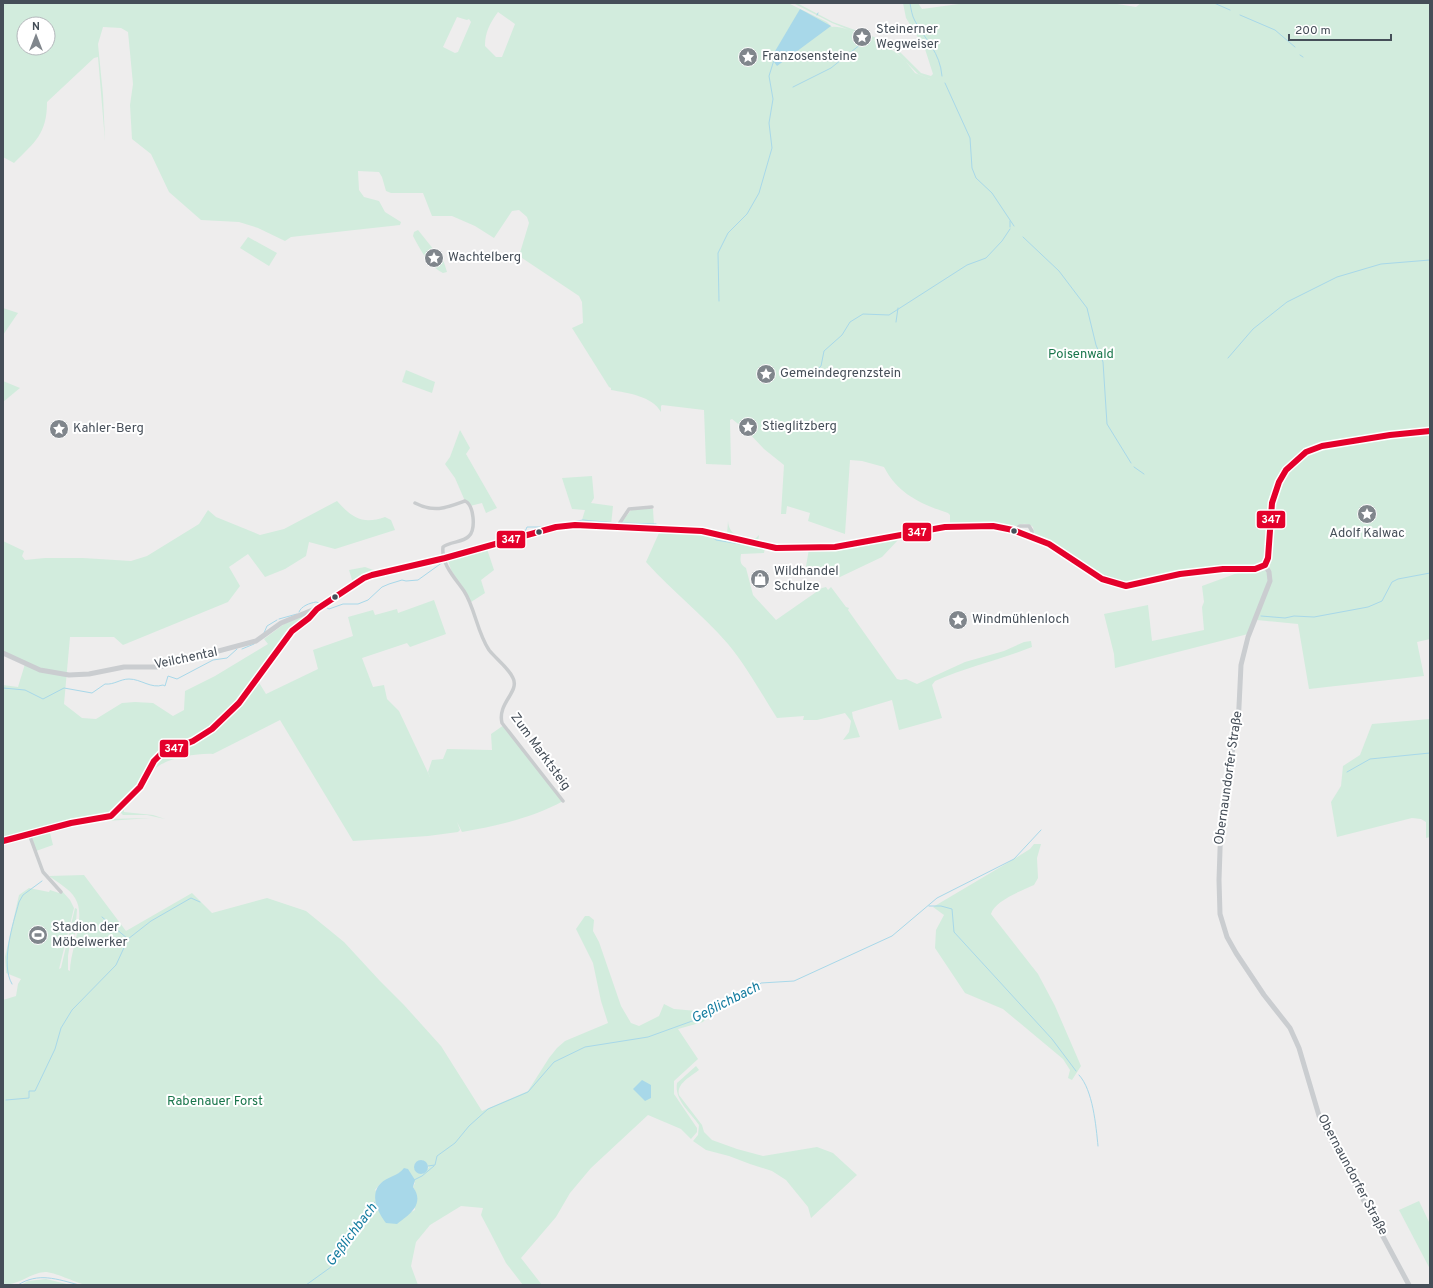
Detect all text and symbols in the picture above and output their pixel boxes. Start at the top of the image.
north arrow [16,16,56,56]
scale bar [1289,16,1391,42]
text: N [32,20,40,34]
place label: Steinerner Wegweiser [876,22,939,53]
text: 200 m [1295,23,1331,39]
place icon: Steinerner Wegweiser [851,26,873,48]
place icon: Franzosensteine [737,46,759,68]
place label: Franzosensteine [762,49,857,65]
place icon: Wachtelberg [423,247,445,269]
place label: Wachtelberg [448,250,521,266]
park label: Poisenwald [1048,347,1114,363]
place icon: Gemeindegrenzstein [755,363,777,385]
place label: Gemeindegrenzstein [780,366,901,382]
place icon: Stieglitzberg [737,416,759,438]
place icon: Kahler-Berg [48,418,70,440]
place label: Stieglitzberg [762,419,837,435]
place label: Kahler-Berg [73,421,144,437]
place icon: Adolf Kalwac [1356,503,1378,525]
line badge: 347 [1256,510,1286,529]
text: 347 [1261,513,1281,527]
line badge: 347 [902,522,932,542]
text: 347 [907,526,927,540]
unlabelled marker [1009,526,1019,536]
place label: Adolf Kalwac [1329,526,1405,542]
unlabelled marker [534,527,544,537]
line badge: 347 [496,530,526,549]
text: 347 [501,533,521,547]
place label: Wildhandel Schulze [774,564,839,595]
shop icon: Wildhandel Schulze [749,568,771,590]
unlabelled marker [330,592,340,602]
place icon: Windmühlenloch [947,609,969,631]
place label: Windmühlenloch [972,612,1069,628]
street label: Veilchental [153,644,219,674]
street label: Zum Marktsteig [507,710,573,794]
street label: Obernaundorfer Straße [1212,710,1246,846]
line badge: 347 [159,739,189,758]
text: 347 [164,742,184,756]
place label: Stadion der Möbelwerker [52,920,128,951]
sports icon: Stadion der Möbelwerker [27,924,49,946]
water label: Geßlichbach [689,978,763,1028]
park label: Rabenauer Forst [167,1094,263,1110]
street label: Obernaundorfer Straße [1313,1112,1391,1238]
water label: Geßlichbach [323,1200,381,1270]

